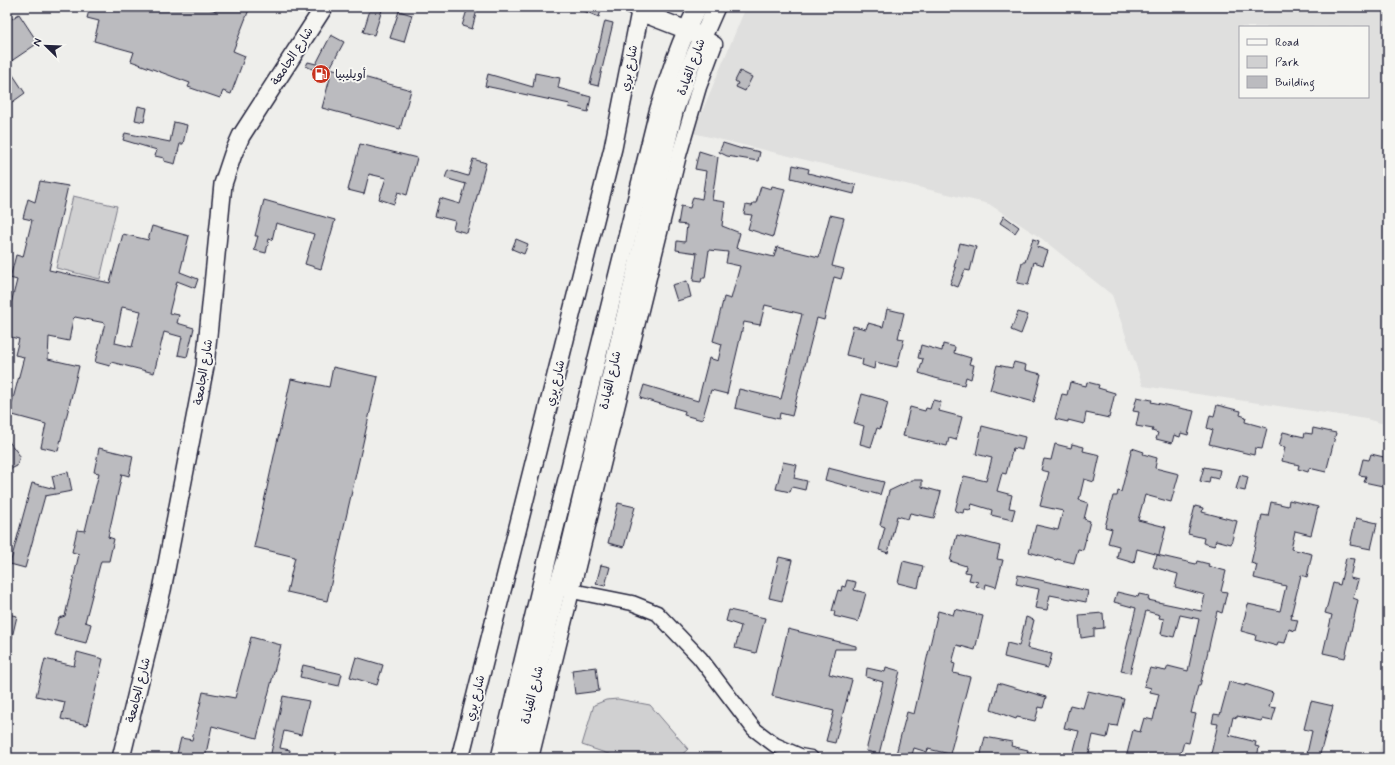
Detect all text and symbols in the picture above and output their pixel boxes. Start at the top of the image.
street label: شارع الجامعة [268,24,318,89]
north arrow [26,26,66,66]
legend [1239,26,1369,98]
text: Road [1275,35,1299,51]
text: N [30,36,46,49]
street label: شارع القيادة [674,37,710,98]
street label: شارع بري [618,44,642,93]
text: Park [1275,55,1299,71]
fuel station icon: أويليبيا [310,63,332,85]
place label: أويليبيا [335,67,366,83]
text: Building [1275,75,1315,92]
street label: شارع الجامعة [191,338,217,406]
street label: شارع القيادة [596,349,625,411]
street label: شارع بري [543,359,569,408]
street label: شارع الجامعة [123,656,155,724]
street label: شارع القيادة [518,664,548,726]
street label: شارع بري [463,674,489,723]

